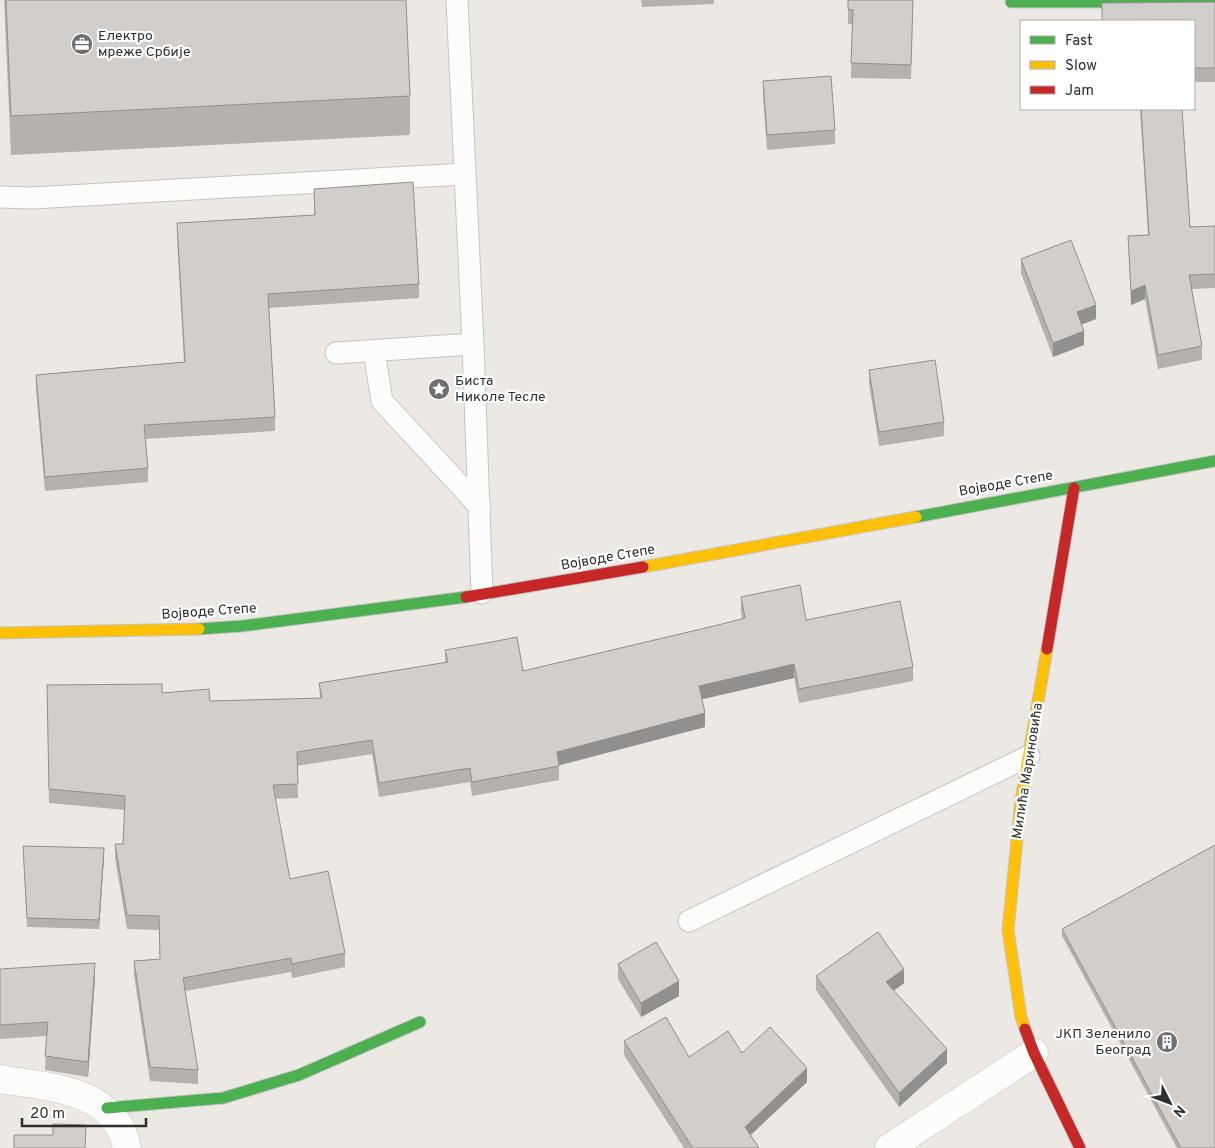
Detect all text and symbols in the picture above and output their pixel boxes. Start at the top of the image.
legend [1020,20,1195,110]
place label: Електро мреже Србије [98,28,190,61]
office icon: Електро мреже Србије [70,32,94,56]
text: Fast [1065,32,1093,51]
text: Slow [1065,57,1097,76]
text: Jam [1065,82,1094,101]
place label: Биста Николе Тесле [455,373,546,406]
place icon: Биста Николе Тесле [427,377,451,401]
street label: Војводе Степе [958,467,1054,501]
street label: Војводе Степе [560,541,656,575]
street label: Војводе Степе [161,600,257,624]
street label: Милића Мариновића [1009,702,1047,840]
place label: ЈКП Зеленило Београд [1055,1026,1151,1059]
building icon: ЈКП Зеленило Београд [1155,1030,1179,1054]
north arrow [1145,1078,1195,1128]
scale bar [22,1096,146,1128]
text: N [1169,1101,1188,1120]
text: 20 m [30,1105,65,1124]

